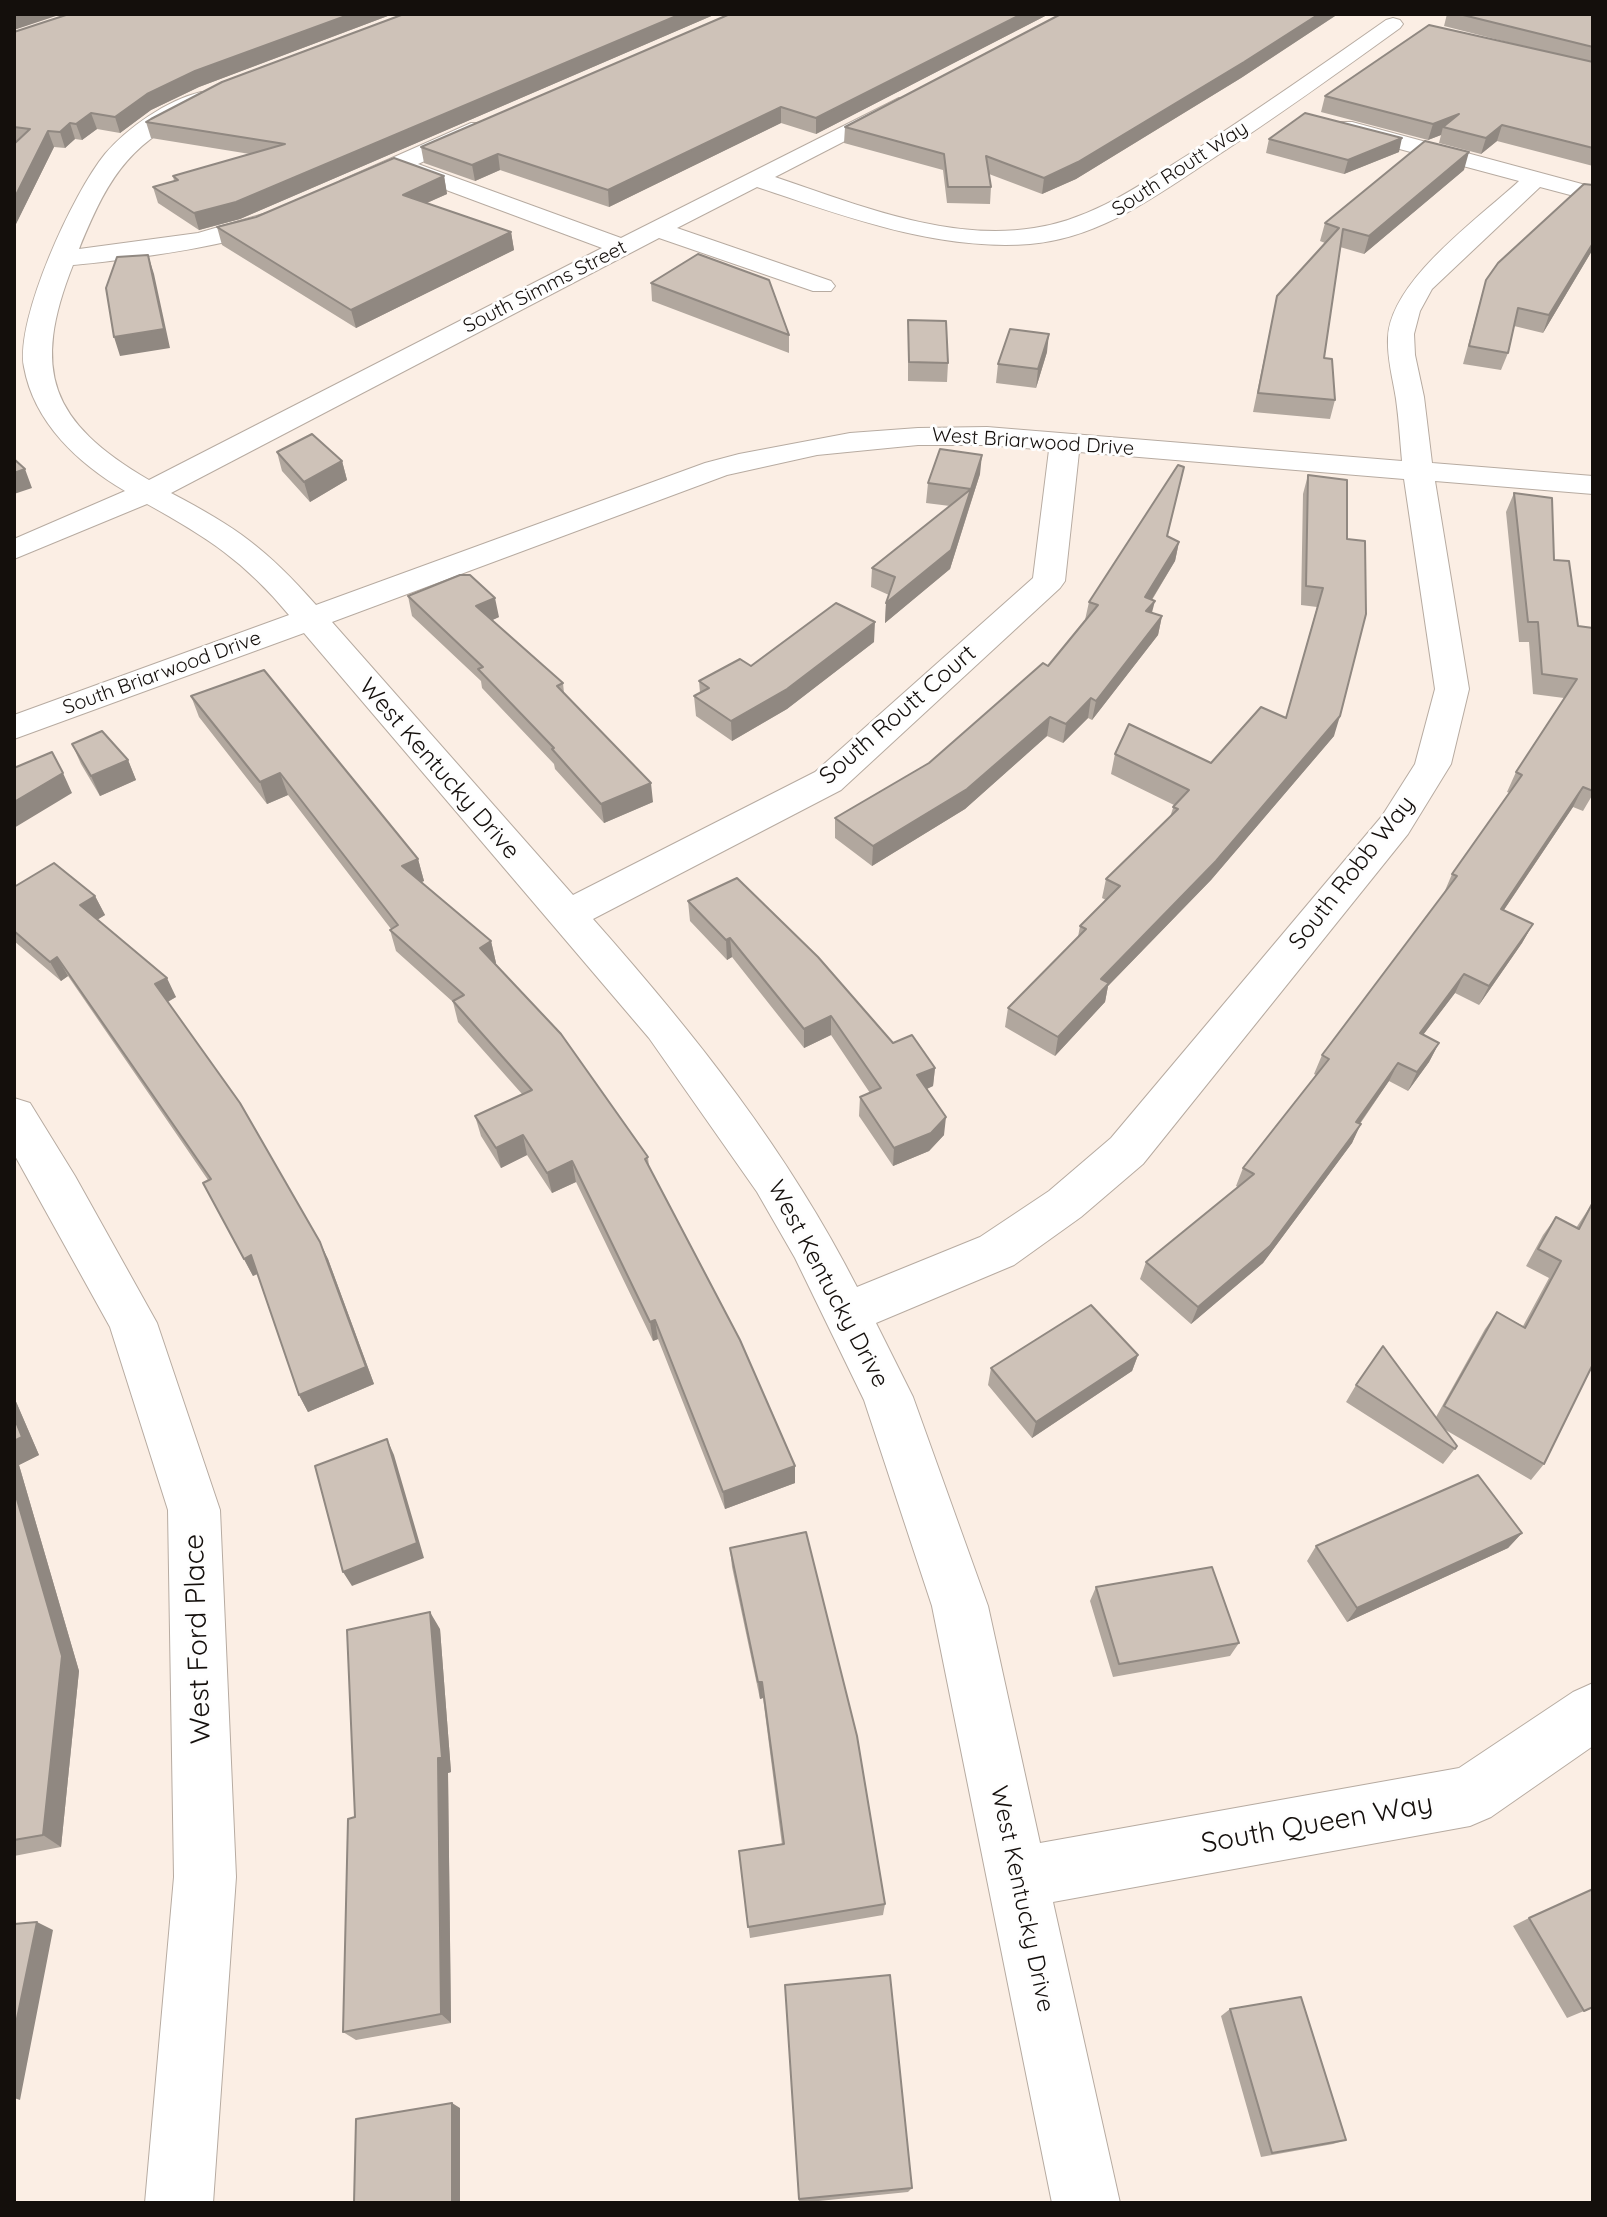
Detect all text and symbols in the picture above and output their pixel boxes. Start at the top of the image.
street label: South Routt Way [1108,116,1252,222]
street label: South Simms Street [459,235,631,339]
street label: West Briarwood Drive [931,423,1135,461]
street label: South Briarwood Drive [60,626,264,720]
street label: South Routt Court [814,639,982,791]
street label: West Kentucky Drive [353,673,525,865]
street label: South Robb Way [1283,790,1421,956]
street label: West Kentucky Drive [761,1175,895,1393]
street label: West Ford Place [178,1533,218,1745]
street label: West Kentucky Drive [984,1783,1060,2015]
street label: South Queen Way [1199,1787,1435,1861]

